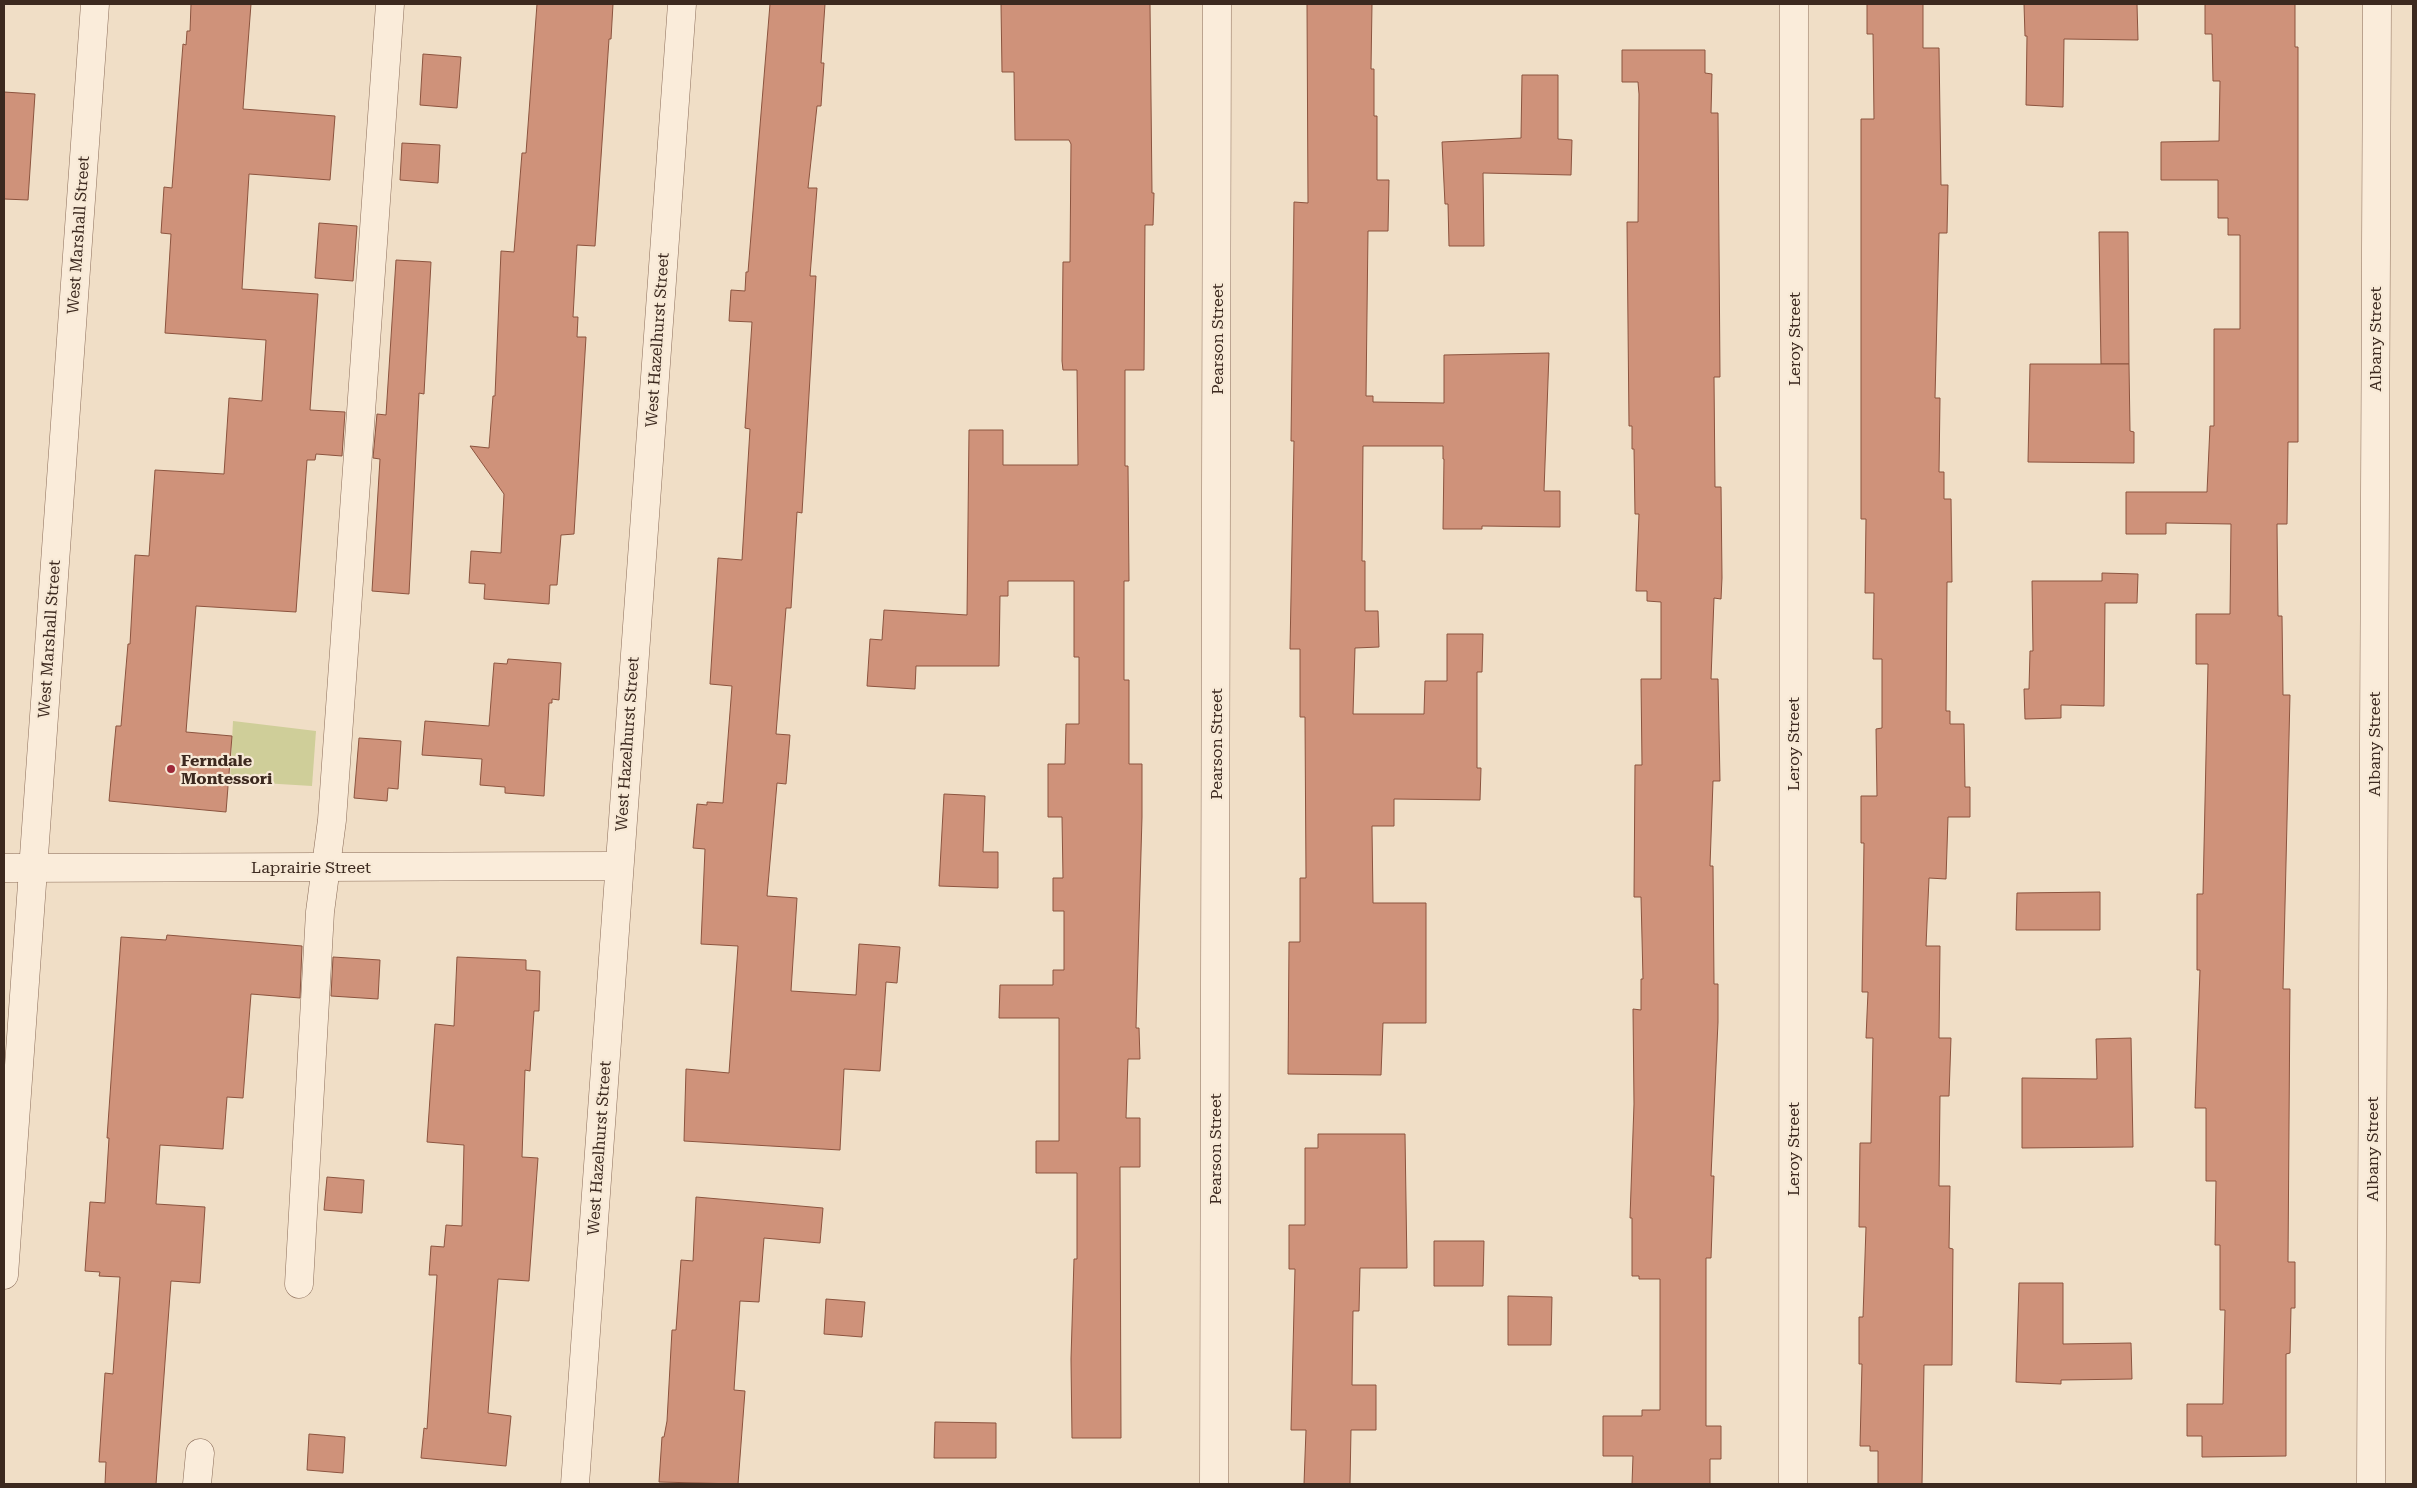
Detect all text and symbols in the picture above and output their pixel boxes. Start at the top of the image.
street label: West Marshall Street [63,155,93,315]
street label: West Hazelhurst Street [641,252,673,428]
street label: Pearson Street [1208,283,1227,395]
street label: Albany Street [2366,287,2385,391]
street label: Leroy Street [1785,292,1804,386]
street label: West Marshall Street [34,559,64,719]
street label: West Hazelhurst Street [611,656,643,832]
street label: Pearson Street [1207,688,1226,800]
street label: Albany Street [2365,692,2384,796]
street label: Leroy Street [1784,697,1803,791]
place label: Ferndale Montessori [181,751,273,788]
marker: Ferndale Montessori [165,763,177,775]
street label: Laprairie Street [251,858,371,877]
street label: West Hazelhurst Street [583,1060,615,1236]
street label: Pearson Street [1206,1093,1225,1205]
street label: Albany Street [2363,1097,2382,1201]
street label: Leroy Street [1784,1102,1803,1196]

